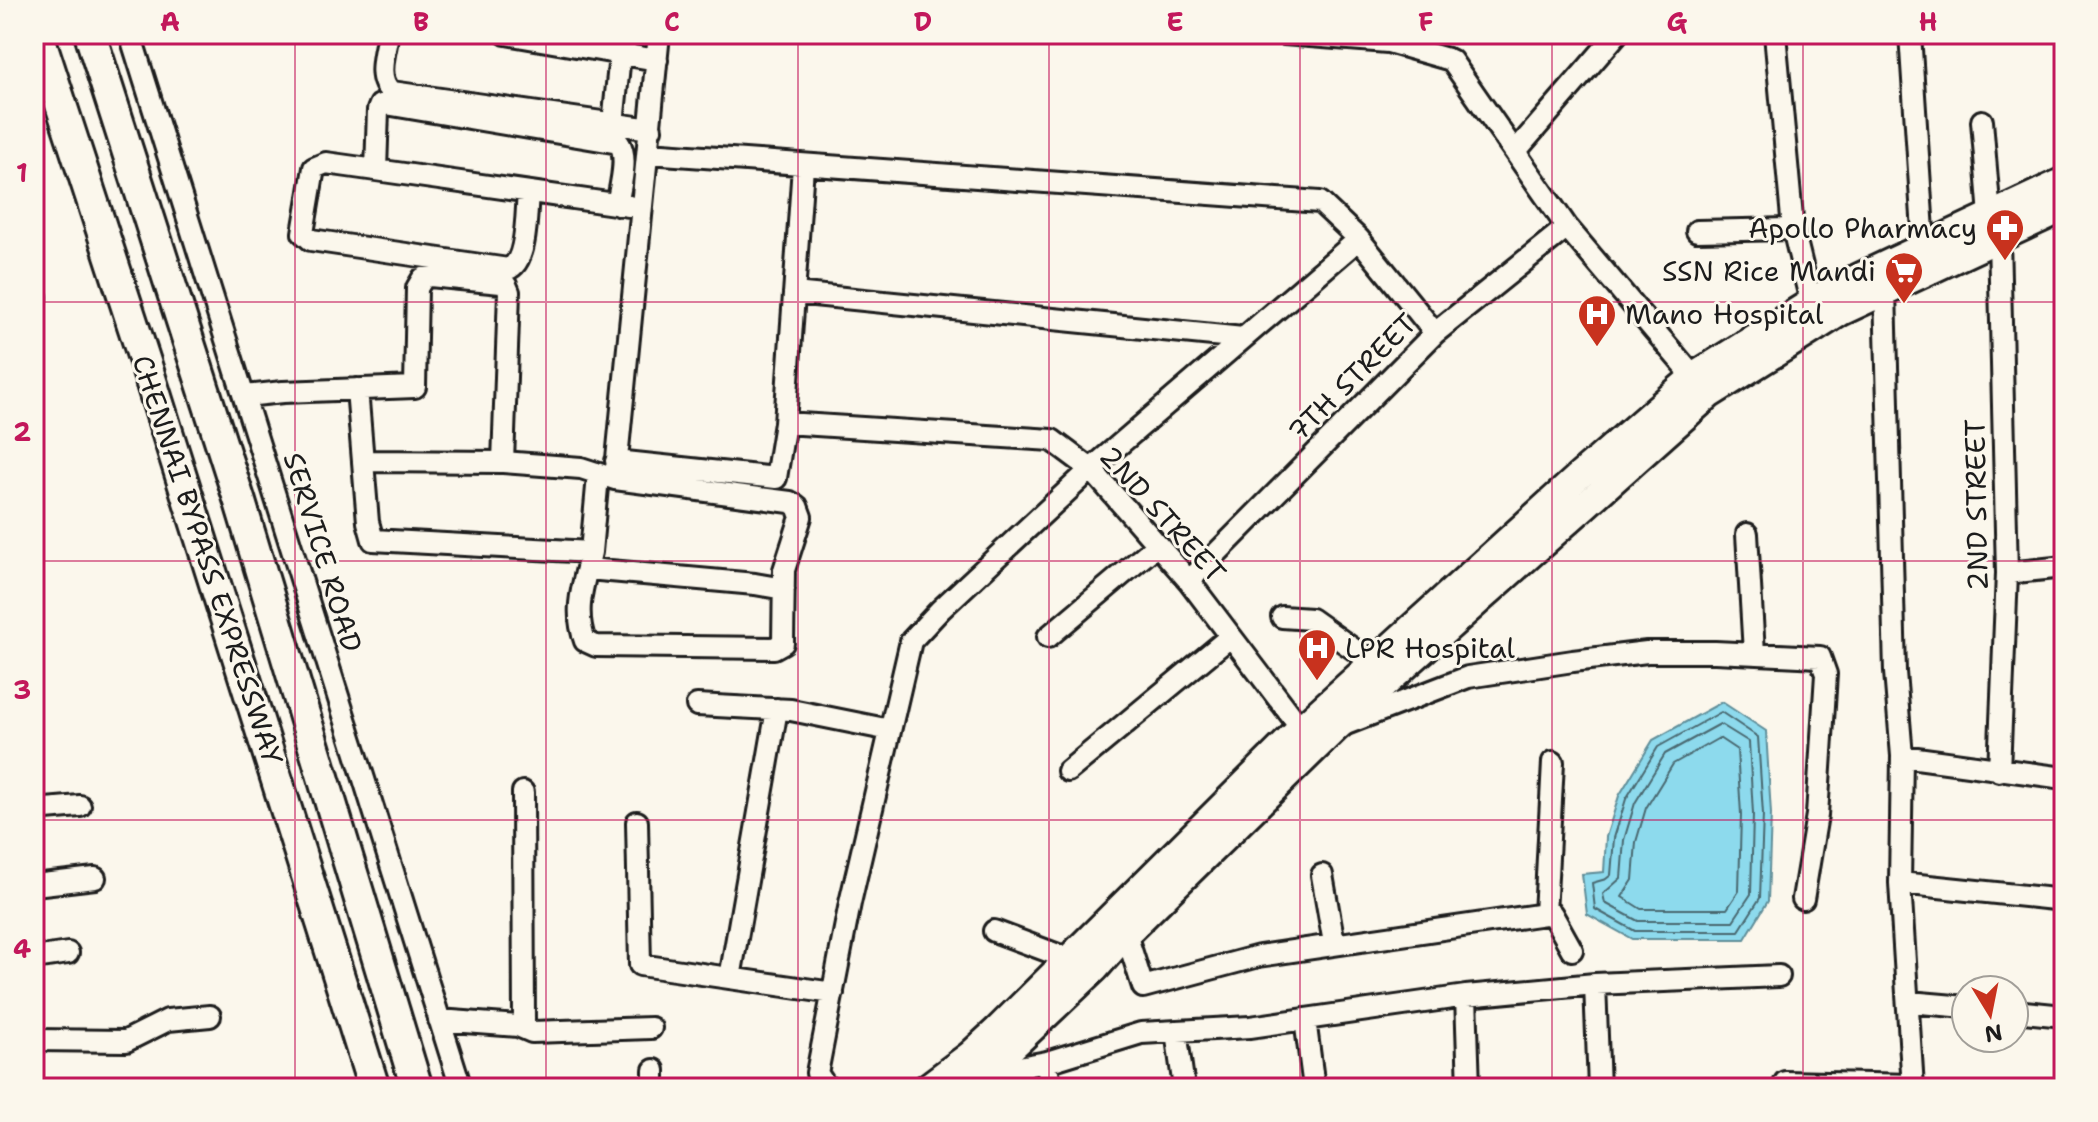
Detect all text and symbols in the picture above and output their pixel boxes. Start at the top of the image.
text: A [160,4,180,39]
text: B [413,4,429,39]
text: C [664,4,680,39]
text: D [914,4,932,39]
text: E [1166,4,1184,39]
text: F [1418,4,1434,39]
text: G [1667,4,1688,39]
text: H [1919,4,1937,39]
text: 1 [16,155,28,190]
pharmacy icon: Apollo Pharmacy [1984,207,2026,262]
place label: Apollo Pharmacy [1748,209,1977,247]
supermarket icon: SSN Rice Mandi [1883,250,1925,305]
place label: SSN Rice Mandi [1662,252,1876,290]
hospital icon: Mano Hospital [1576,293,1618,348]
place label: Mano Hospital [1625,295,1824,333]
street label: 7TH STREET [1279,304,1425,450]
street label: CHENNAI BYPASS EXPRESSWAY [124,350,292,770]
text: 2 [13,414,31,449]
street label: 2ND STREET [1956,419,1996,591]
street label: 2ND STREET [1091,437,1235,591]
street label: SERVICE ROAD [275,447,371,657]
hospital icon: LPR Hospital [1296,627,1338,682]
place label: LPR Hospital [1345,629,1516,667]
text: 3 [13,672,31,707]
text: 4 [13,931,31,966]
north arrow [1950,974,2030,1054]
text: N [1982,1017,2004,1049]

